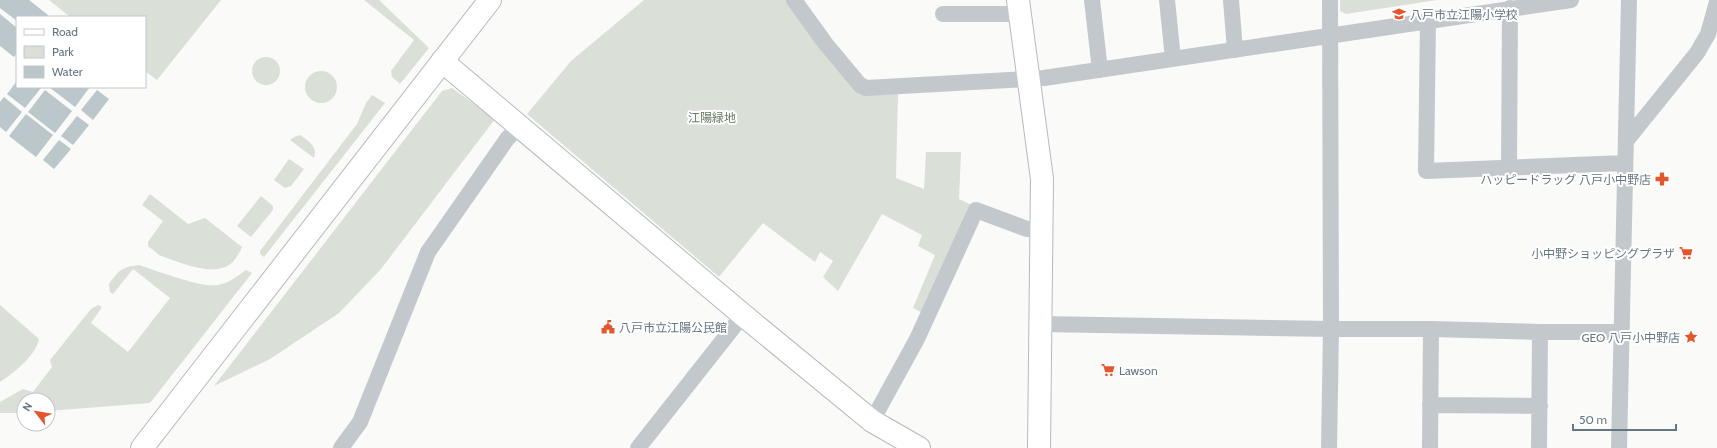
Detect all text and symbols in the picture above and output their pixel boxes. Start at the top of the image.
school or university icon: 八戸市立江陽小学校 [1391,6,1407,22]
place label: 八戸市立江陽小学校 [1410,7,1518,22]
legend [16,16,146,88]
text: Road [52,24,78,39]
text: Park [52,44,74,59]
text: Water [52,64,83,79]
park label: 江陽緑地 [688,110,736,125]
pharmacy icon: ハッピードラッグ 八戸小中野店 [1654,171,1670,187]
place label: ハッピードラッグ 八戸小中野店 [1480,172,1651,187]
supermarket icon: 小中野ショッピングプラザ [1678,245,1694,261]
place label: 小中野ショッピングプラザ [1531,246,1675,261]
public building icon: 八戸市立江陽公民館 [600,319,616,335]
place label: 八戸市立江陽公民館 [619,320,727,335]
place icon: GEO 八戸小中野店 [1683,329,1699,345]
place label: GEO 八戸小中野店 [1581,330,1680,345]
supermarket icon: Lawson [1100,362,1116,378]
place label: Lawson [1119,363,1158,378]
north arrow [16,392,56,432]
text: N [19,400,35,414]
scale bar [1573,406,1676,432]
text: 50 m [1579,412,1607,427]

